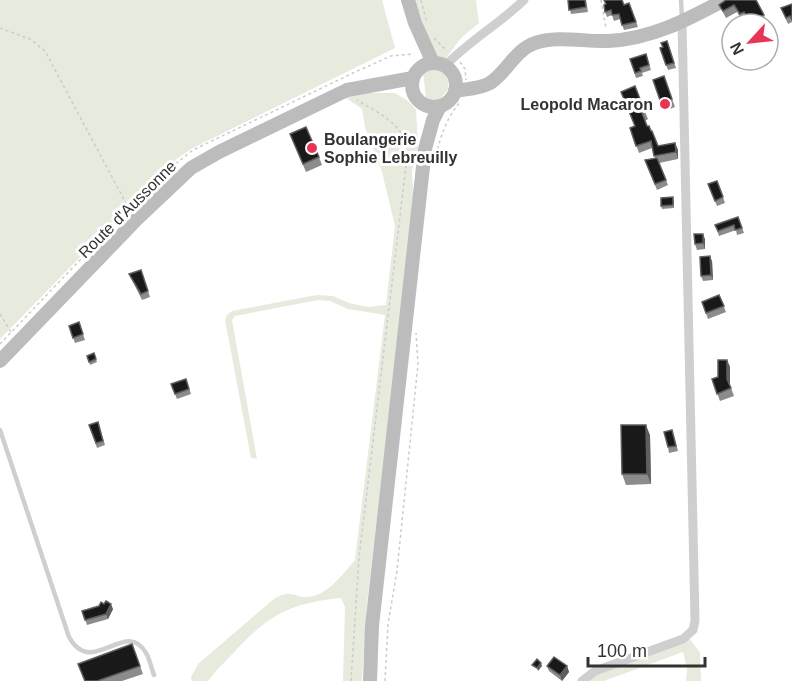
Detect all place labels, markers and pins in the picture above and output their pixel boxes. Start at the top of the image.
place label: Leopold Macaron [521,96,653,113]
marker: Leopold Macaron [658,97,672,111]
place label: Boulangerie Sophie Lebreuilly [324,131,457,166]
marker: Boulangerie Sophie Lebreuilly [305,141,319,155]

